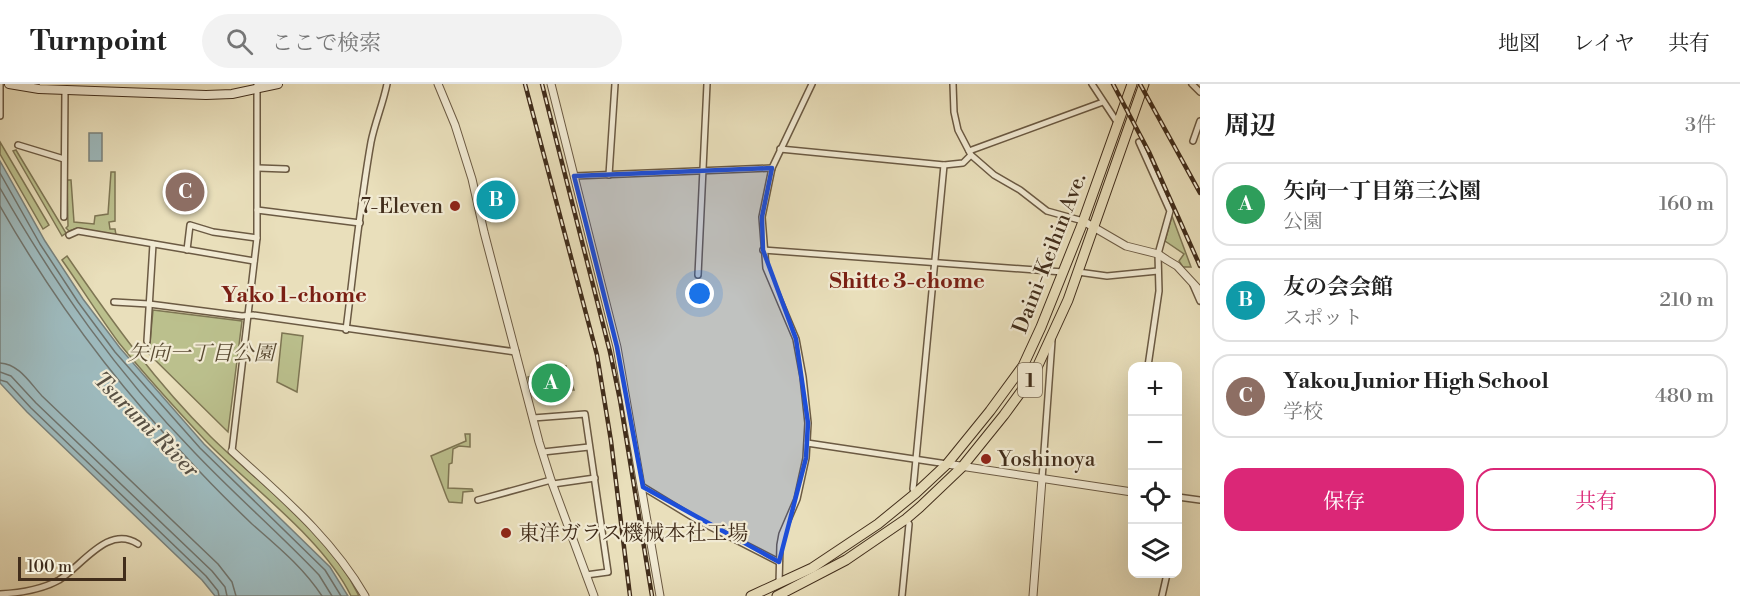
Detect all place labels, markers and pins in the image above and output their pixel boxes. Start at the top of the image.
pin: C [166,170,204,214]
pin: B [476,178,516,222]
place label: 7-Eleven [360,194,443,220]
marker: 7-Eleven [448,199,462,213]
pin: A [532,360,570,406]
place label: Yoshinoya [997,447,1096,473]
marker: Yoshinoya [979,452,993,466]
place label: 東洋ガラス機械本社工場 [518,521,748,547]
marker: 東洋ガラス機械本社工場 [499,526,513,540]

